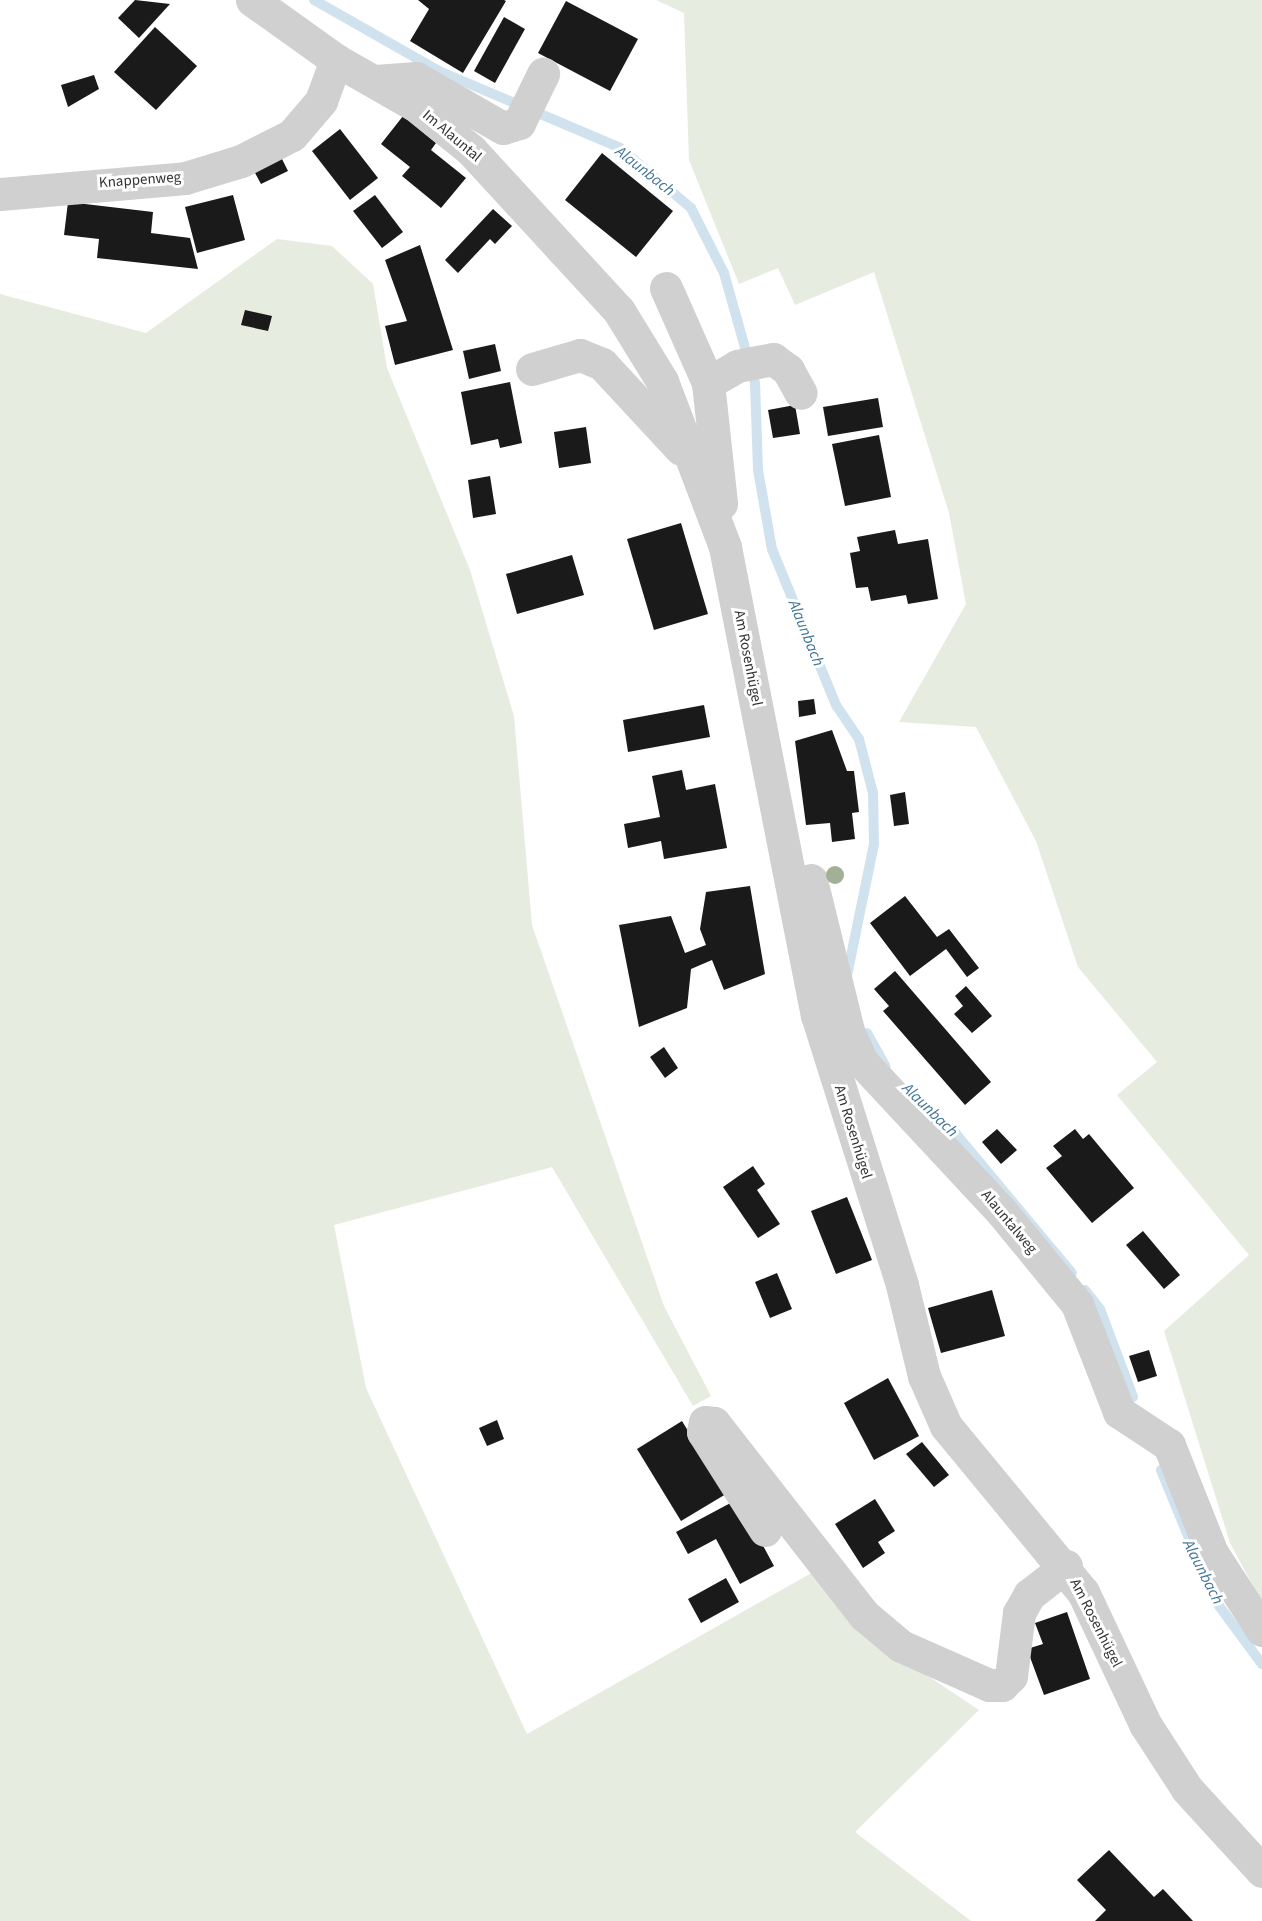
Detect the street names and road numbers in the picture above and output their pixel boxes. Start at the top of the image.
street label: Im Alauntal [419,106,485,166]
street label: Knappenweg [98,168,182,192]
street label: Am Rosenhügel [730,609,766,707]
street label: Am Rosenhügel [830,1083,876,1181]
street label: Alauntalweg [977,1186,1041,1258]
street label: Am Rosenhügel [1066,1576,1126,1670]

